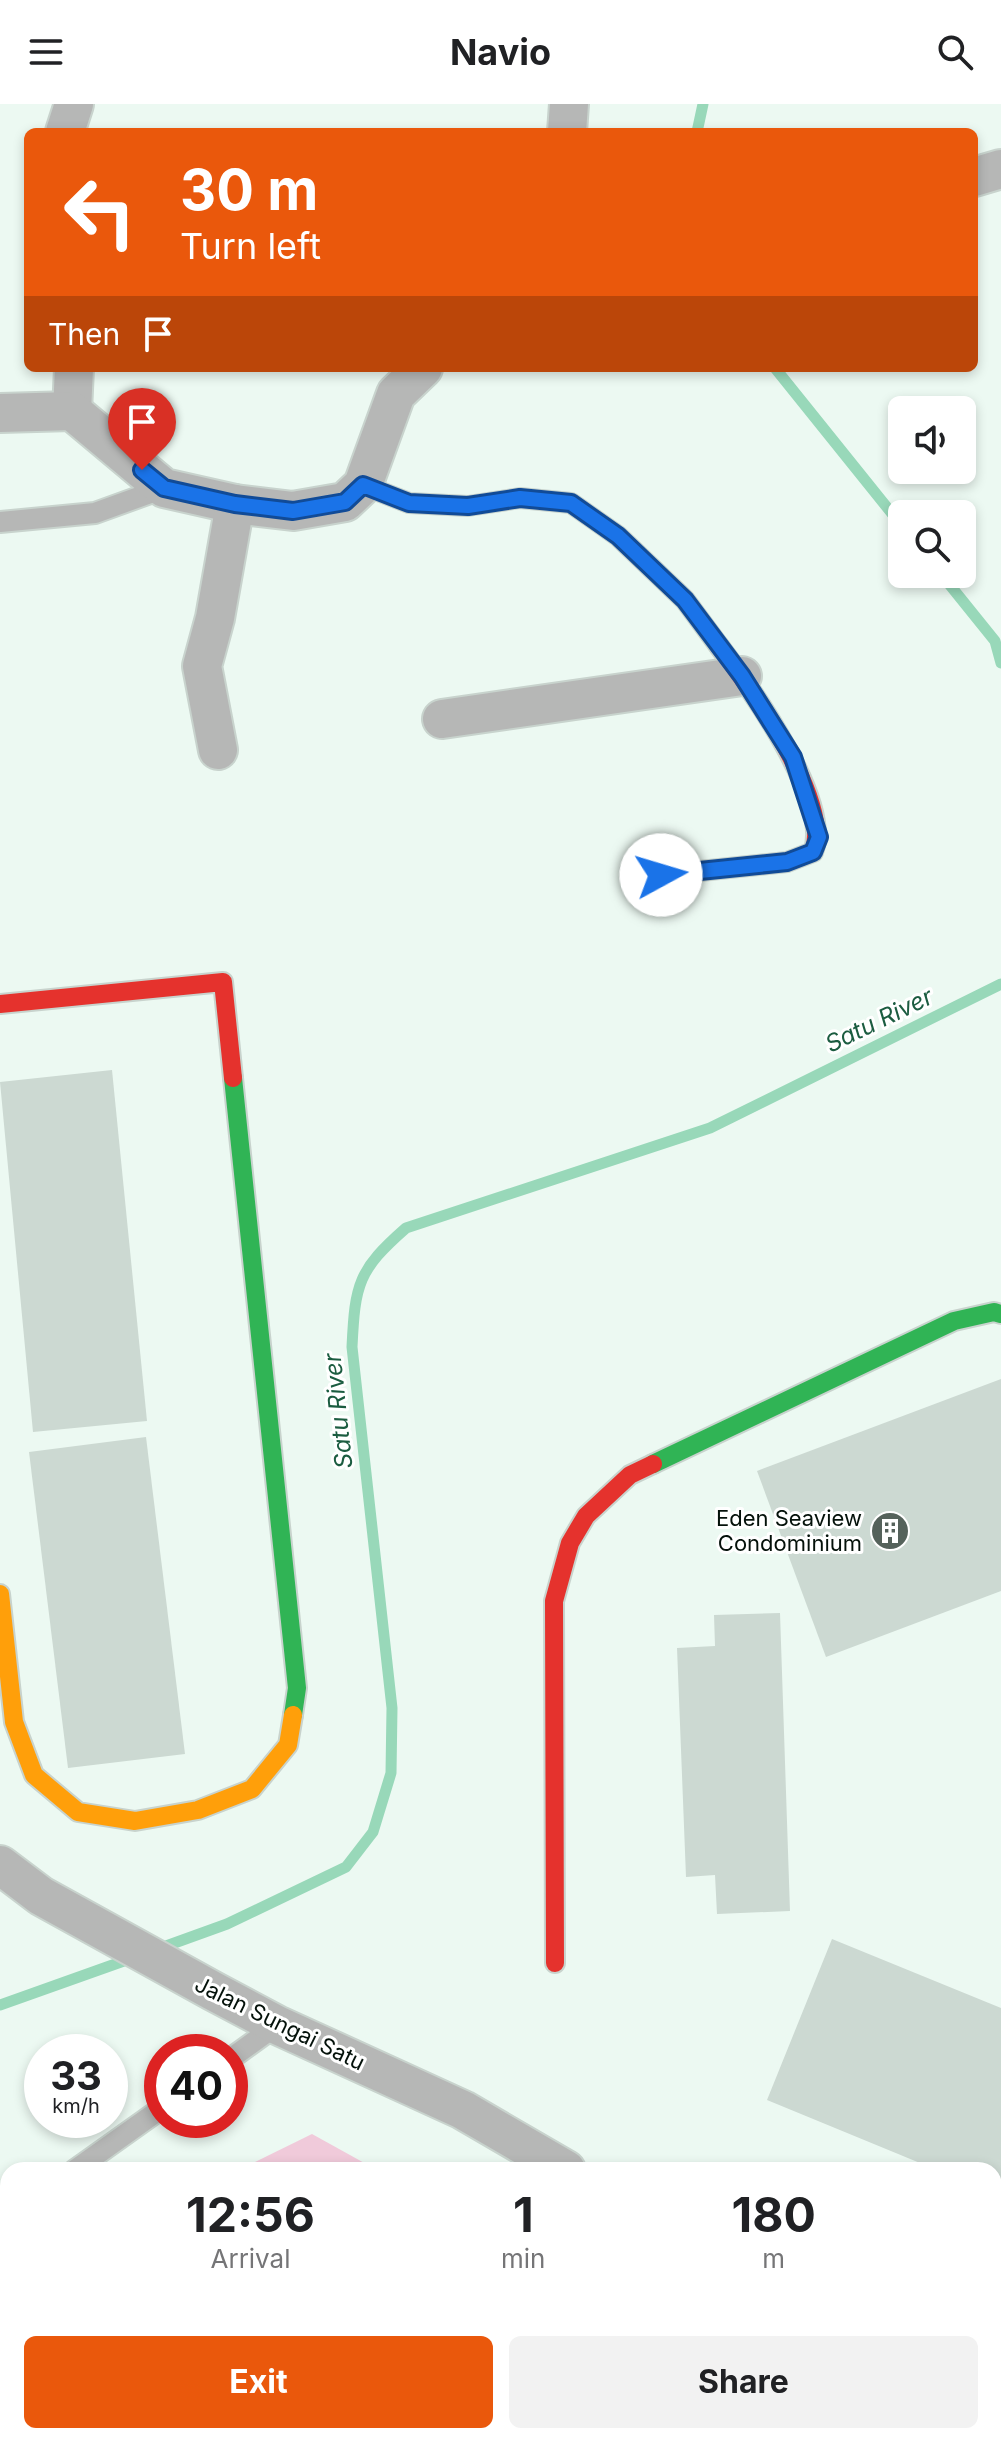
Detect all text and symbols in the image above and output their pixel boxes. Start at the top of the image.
icon: menu [24,30,68,74]
text: Navio [450,30,551,74]
icon: search [933,30,977,74]
text: 30 m [180,156,318,224]
icon: left [48,160,152,264]
text: Turn left [180,224,321,268]
icon: arrive [136,312,180,356]
text: Then [48,316,120,352]
pin [108,388,176,470]
map controls [888,396,976,588]
button: sound [888,396,976,484]
icon: arrive [120,400,164,444]
button: search [888,500,976,588]
position arrow [619,833,703,917]
water label: Satu River [820,981,938,1058]
water label: Satu River [317,1351,358,1470]
place label: Eden Seaview Condominium [716,1505,862,1556]
building icon: Eden Seaview Condominium [869,1510,911,1552]
street label: Jalan Sungai Satu [191,1971,369,2075]
speed limit sign: 40 [144,2034,248,2138]
text: 33 [50,2051,102,2100]
text: km/h [52,2094,100,2118]
text: 12:56 [186,2185,315,2244]
text: 1 [513,2185,534,2244]
text: 180 [732,2185,816,2244]
text: Arrival [211,2243,291,2274]
text: min [501,2243,545,2274]
text: m [762,2243,785,2274]
button: Exit [24,2336,493,2428]
button: Share [509,2336,978,2428]

